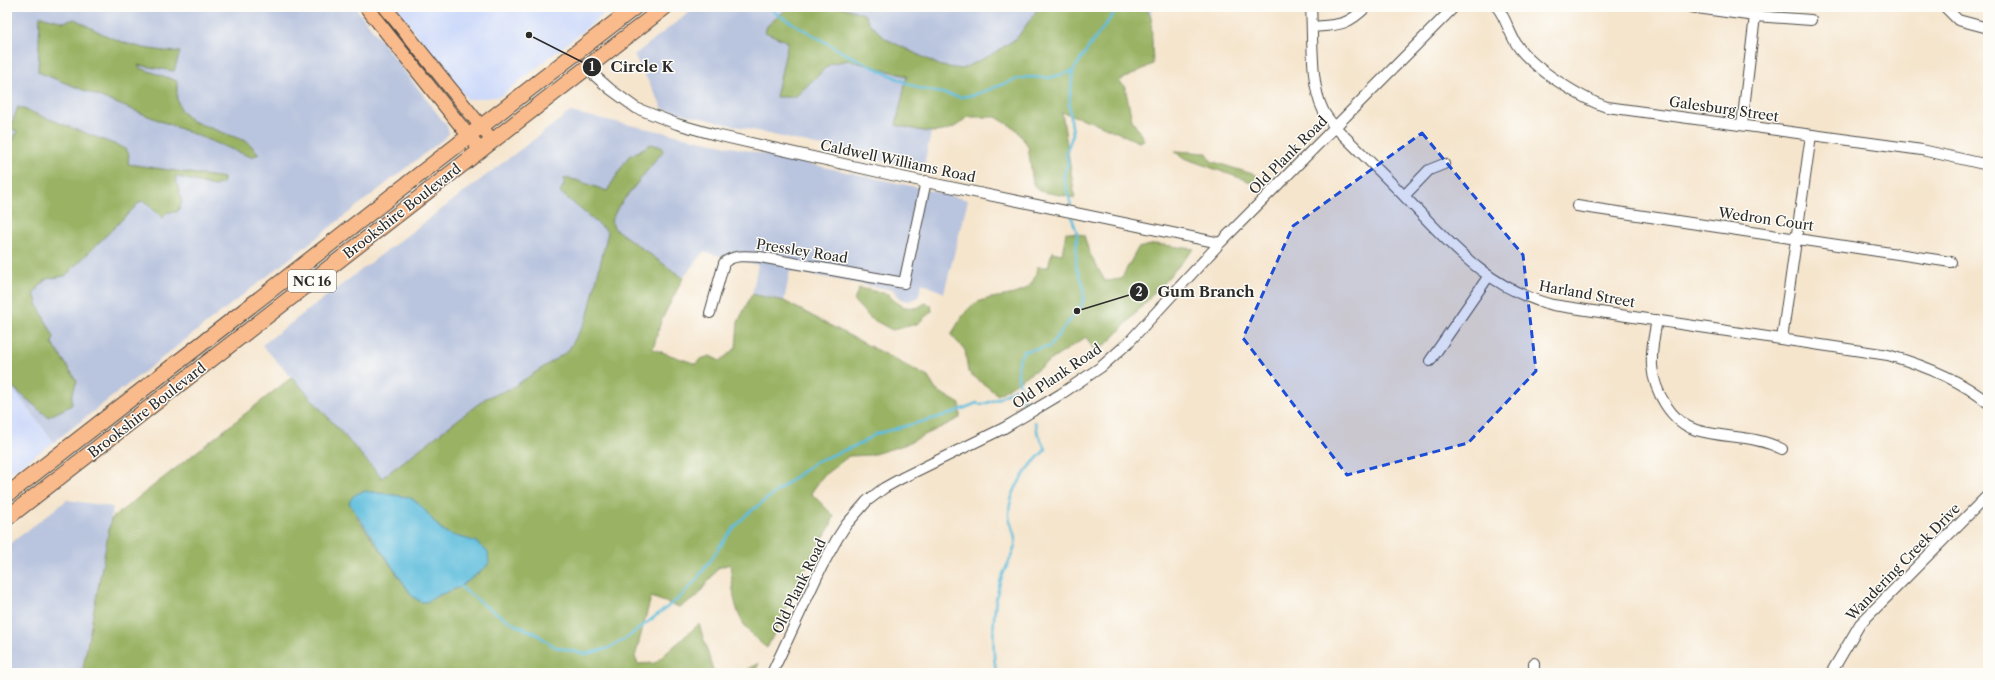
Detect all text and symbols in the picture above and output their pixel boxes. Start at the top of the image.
callout: Circle K [582,53,681,80]
text: Circle K [611,57,674,76]
text: 1 [589,59,595,74]
street label: Galesburg Street [1668,92,1780,126]
street label: Old Plank Road [1245,112,1331,198]
street label: Caldwell Williams Road [819,136,978,186]
street label: Brookshire Boulevard [339,159,465,263]
street label: Wedron Court [1716,203,1815,235]
street label: Pressley Road [755,235,850,267]
road number: NC 16 [288,270,336,292]
street label: Harland Street [1537,277,1637,311]
callout: Gum Branch [1129,278,1262,305]
text: Gum Branch [1157,282,1255,301]
text: 2 [1135,284,1143,299]
street label: Old Plank Road [1009,339,1105,412]
street label: Brookshire Boulevard [84,358,210,462]
street label: Wandering Creek Drive [1841,499,1964,625]
street label: Old Plank Road [768,535,830,637]

